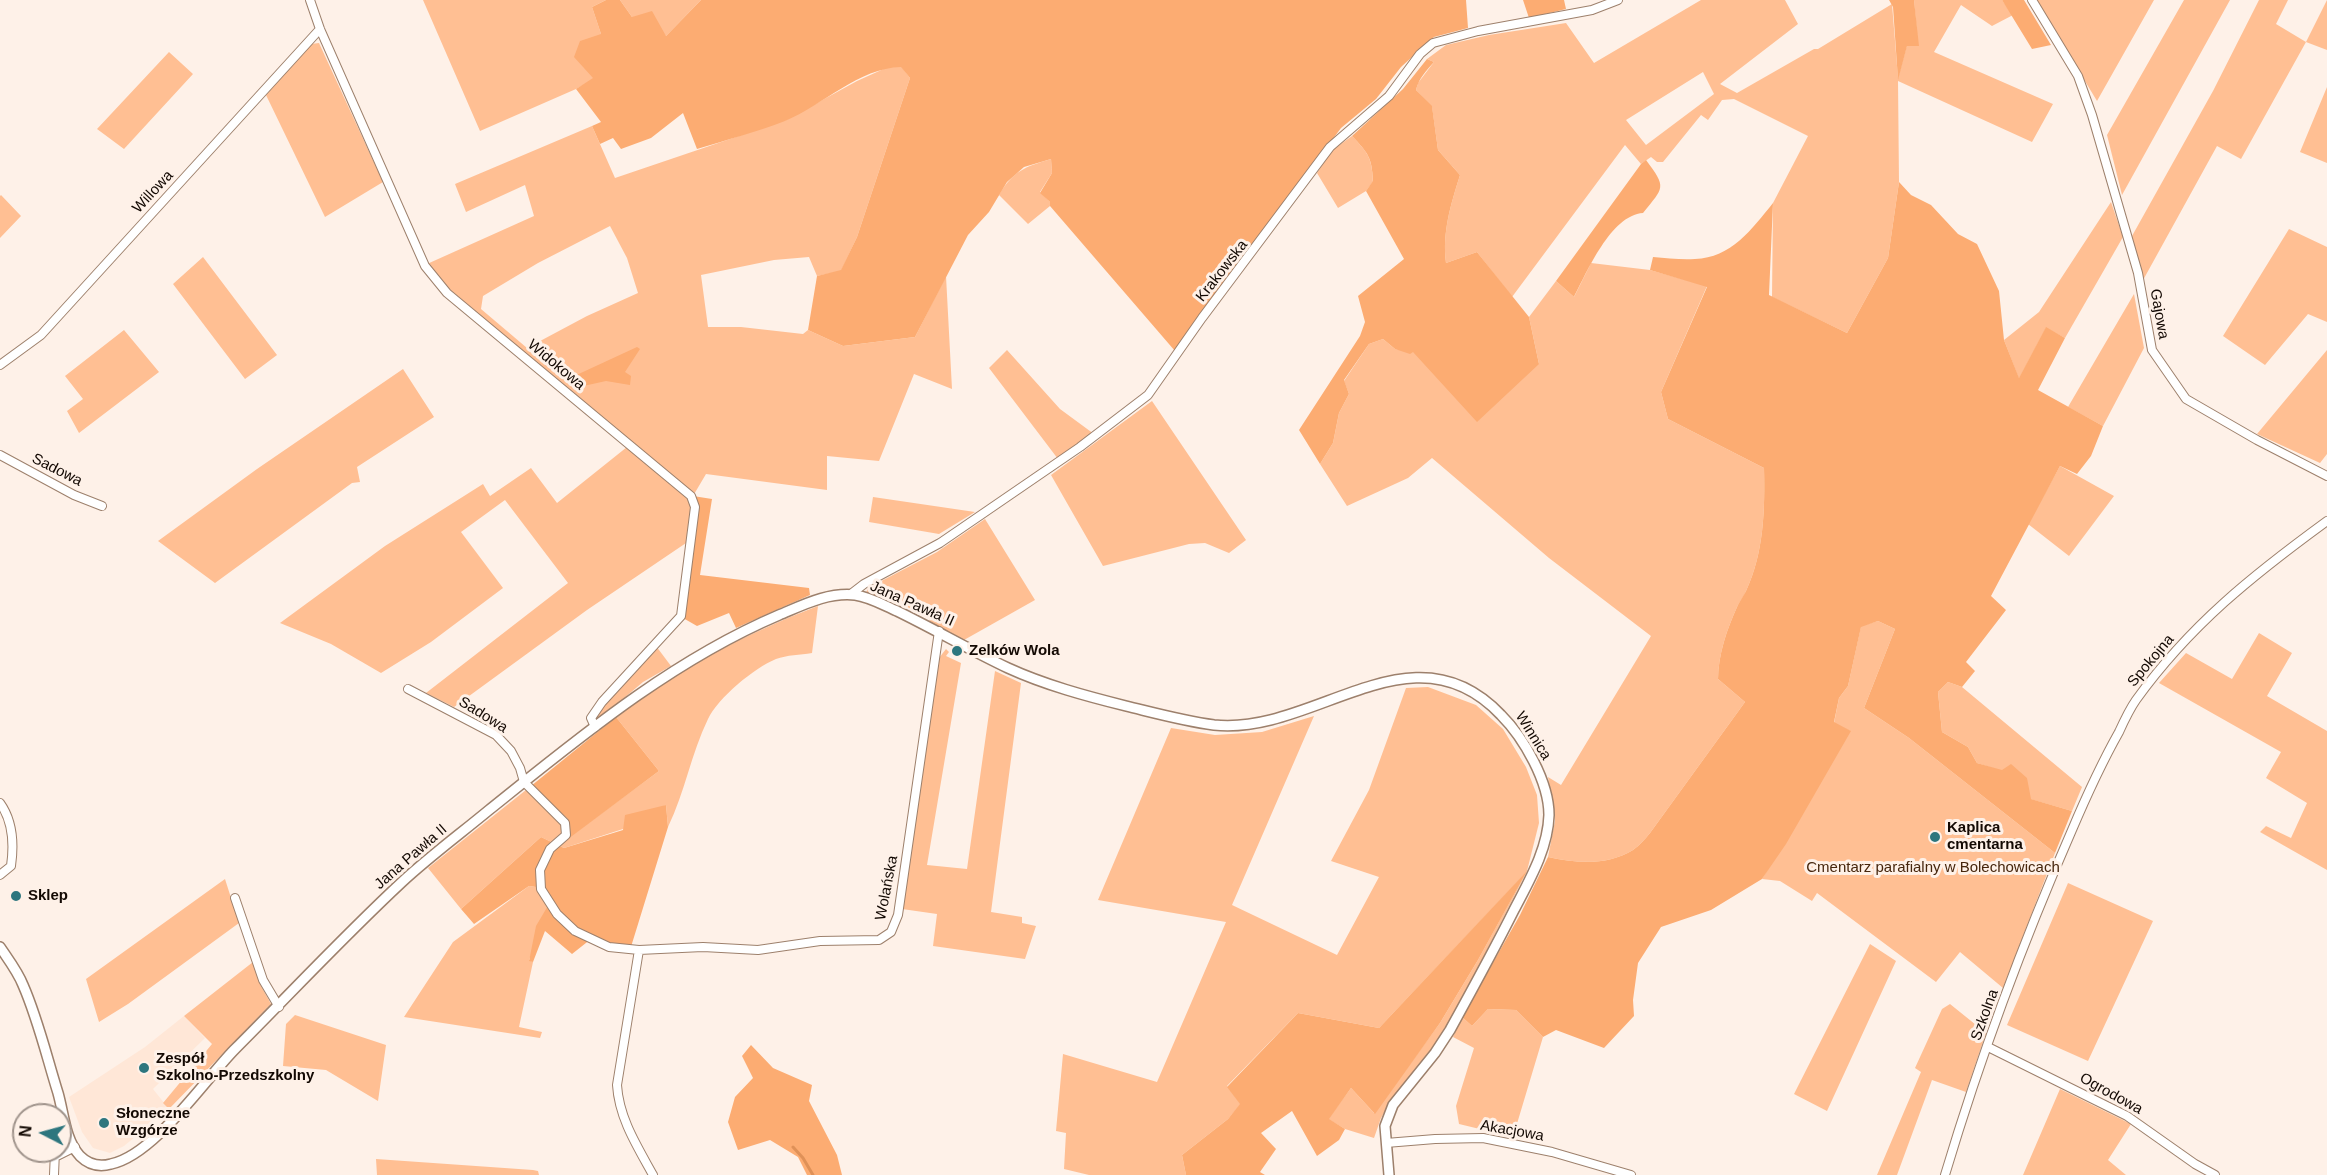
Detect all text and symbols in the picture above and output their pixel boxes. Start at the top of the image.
street label: Willowa [129,167,177,217]
street label: Krakowska [1192,237,1252,305]
street label: Gajowa [2146,287,2172,341]
street label: Widokowa [524,336,588,394]
street label: Sadowa [29,450,85,490]
street label: Jana Pawła II [867,577,957,631]
street label: Spokojna [2124,631,2178,691]
place label: Zelków Wola [969,642,1060,660]
marker: Zelków Wola [950,644,964,658]
street label: Sadowa [455,693,511,737]
street label: Winnica [1511,709,1555,763]
place label: Kaplica cmentarna [1947,819,2023,854]
street label: Jana Pawła II [371,821,451,893]
marker: Kaplica cmentarna [1928,830,1942,844]
street label: Wolańska [872,854,902,922]
park label: Cmentarz parafialny w Bolechowicach [1806,859,2060,877]
place label: Sklep [28,887,68,905]
marker: Sklep [9,889,23,903]
street label: Szkolna [1967,987,2003,1043]
place label: Zespół Szkolno-Przedszkolny [156,1050,314,1085]
marker: Zespół Szkolno-Przedszkolny [137,1061,151,1075]
street label: Ogrodowa [2076,1069,2146,1119]
north arrow [12,1103,72,1163]
place label: Słoneczne Wzgórze [116,1105,190,1140]
marker: Słoneczne Wzgórze [97,1116,111,1130]
street label: Akacjowa [1479,1117,1545,1145]
text: N [17,1125,35,1138]

